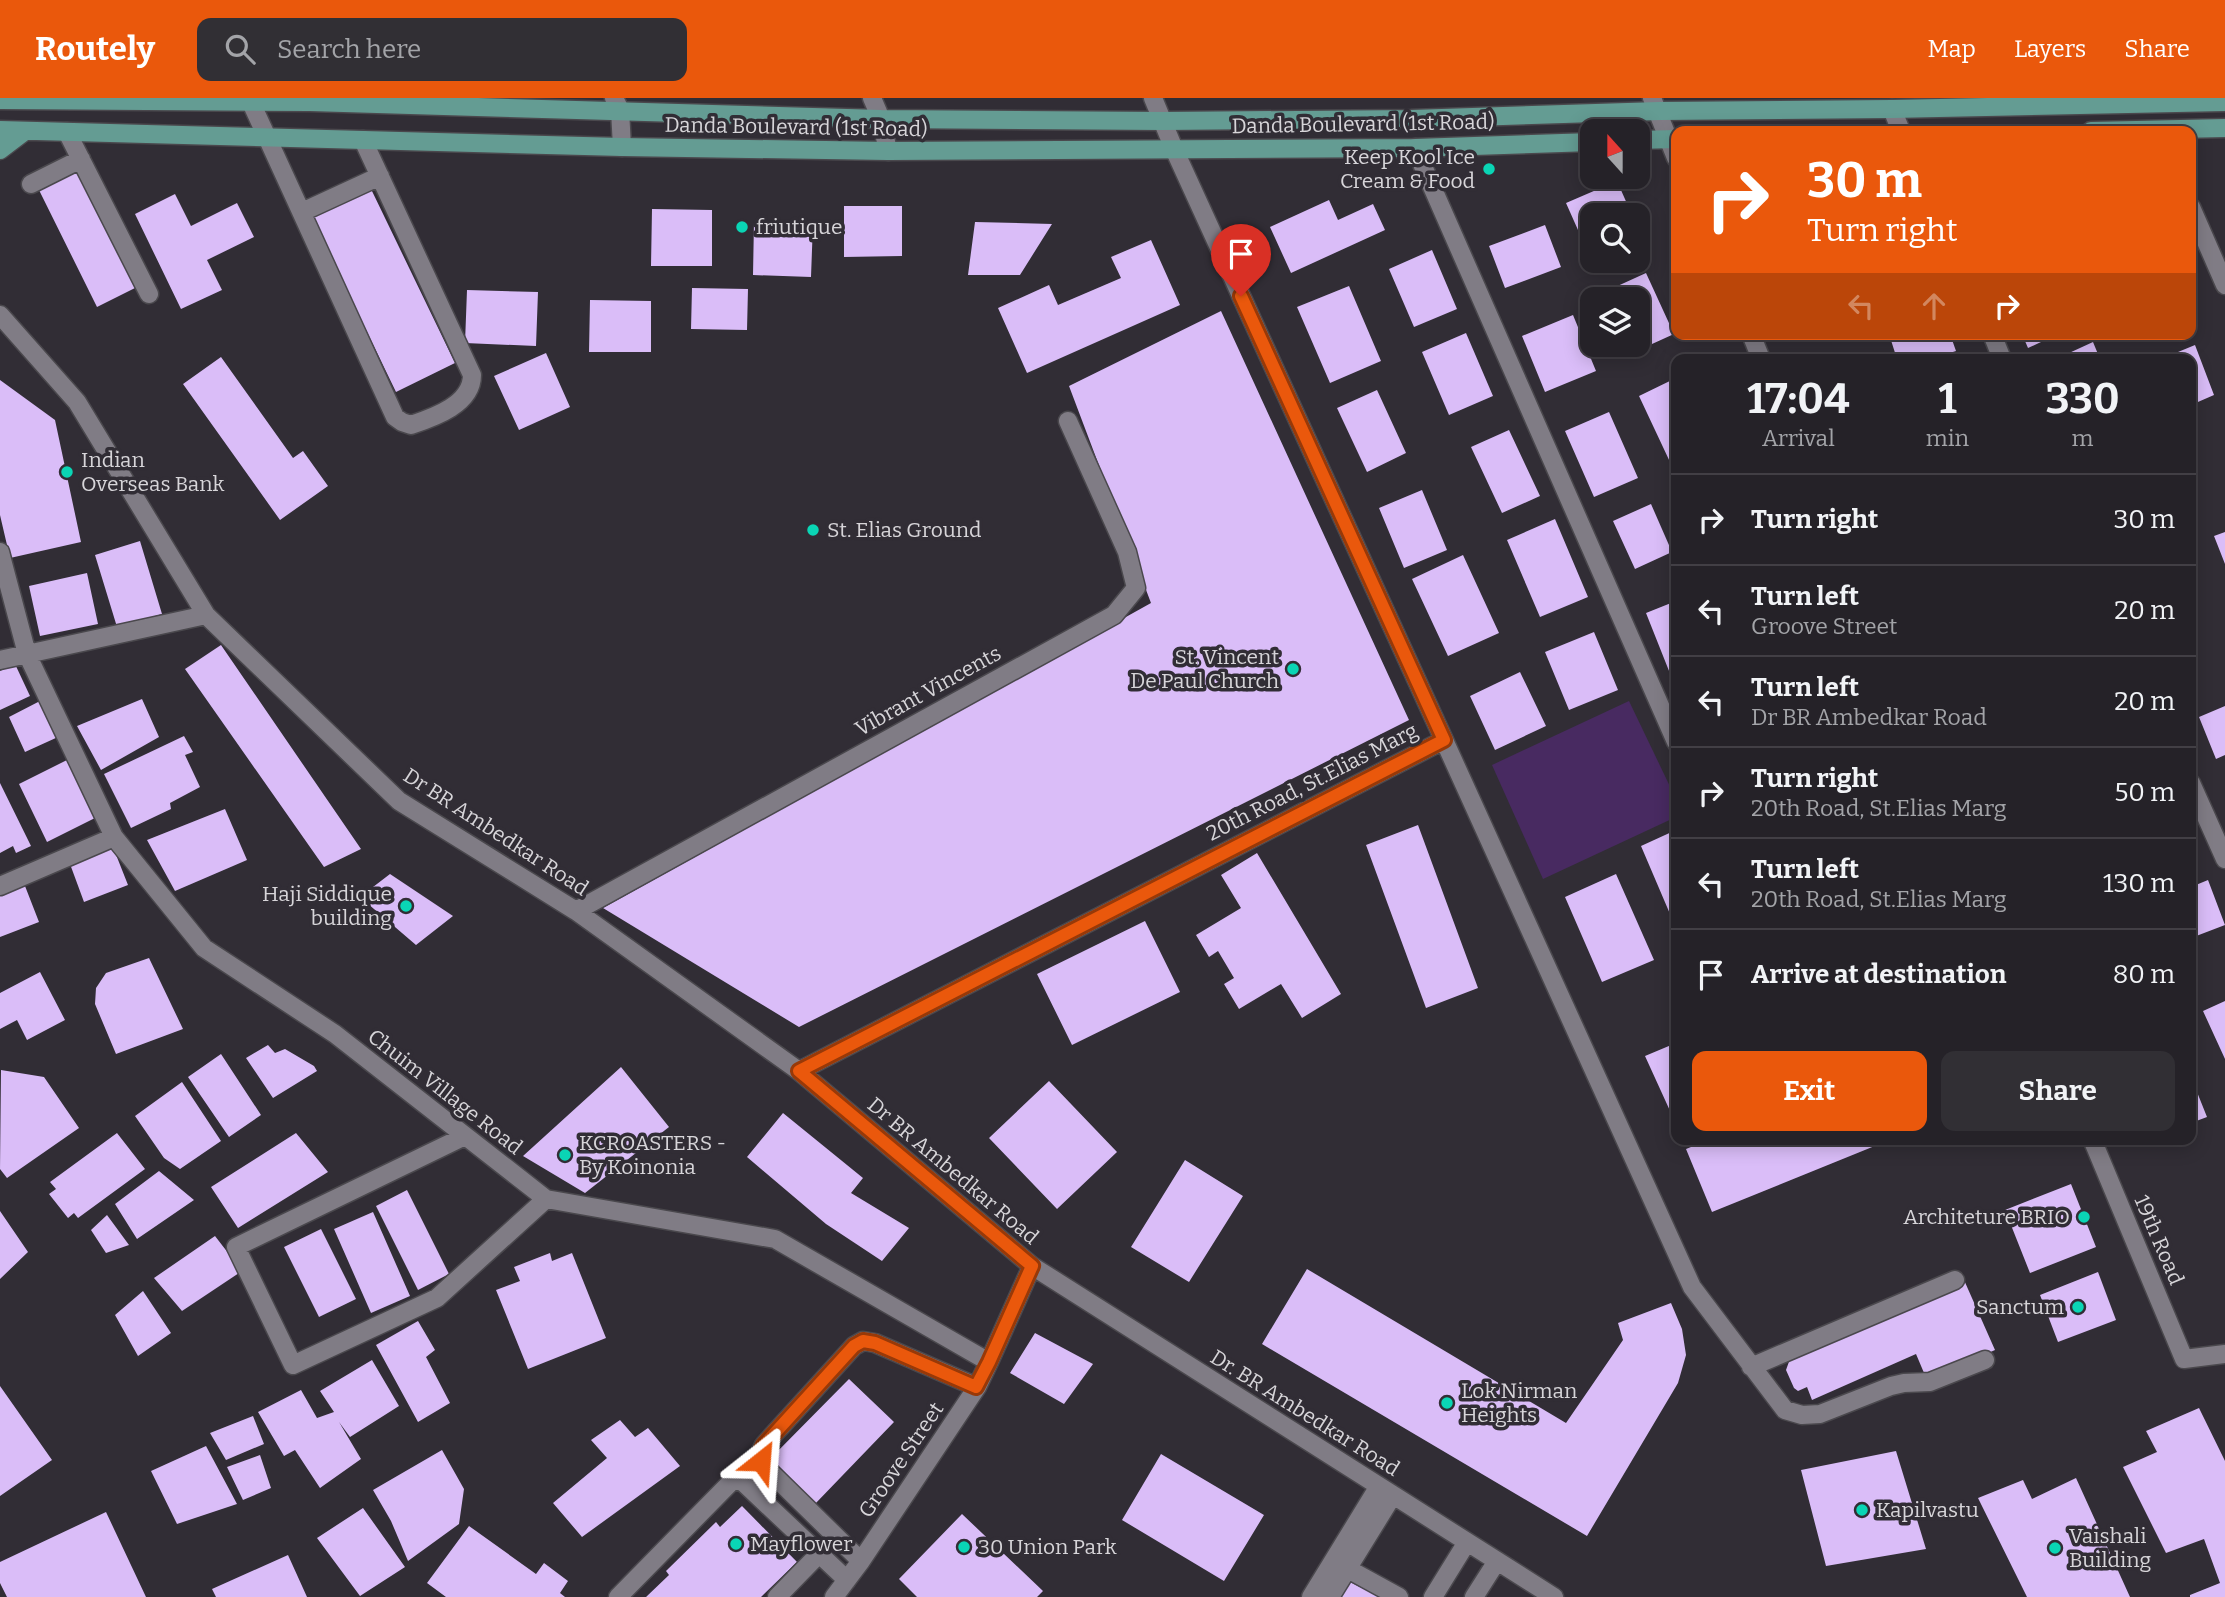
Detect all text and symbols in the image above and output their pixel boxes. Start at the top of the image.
search box [197,18,687,81]
text: Routely [35,29,155,69]
icon: search [221,30,259,68]
text: Search here [277,34,421,65]
text: Map [1928,35,1976,63]
text: Layers [2014,35,2086,63]
text: Share [2124,35,2190,63]
street label: Danda Boulevard (1st Road) [1231,109,1495,139]
street label: Danda Boulevard (1st Road) [664,112,928,142]
north arrow [1580,119,1650,189]
map controls [1580,119,1650,357]
place label: Keep Kool Ice Cream & Food [1340,144,1475,194]
text: 30 m [1807,151,1922,210]
icon: right [1692,154,1783,245]
marker: Keep Kool Ice Cream & Food [1481,161,1497,177]
button: search [1580,203,1650,273]
text: Turn right [1807,211,1958,249]
place label: friutique [756,214,842,240]
marker: friutique [734,219,750,235]
pin [1211,224,1271,296]
icon: arrive [1222,235,1260,273]
button: layers [1580,287,1650,357]
icon: left [1842,287,1880,325]
icon: ahead [1915,287,1953,325]
icon: right [1988,287,2026,325]
text: 17:04 [1747,374,1850,424]
text: 1 [1938,374,1957,424]
text: 330 [2045,374,2120,424]
text: Arrival [1762,424,1835,452]
text: min [1926,424,1969,452]
text: m [2072,424,2094,452]
place label: Indian Overseas Bank [81,447,225,497]
marker: Indian Overseas Bank [59,464,75,480]
icon: right [1692,501,1730,539]
text: Turn right [1751,504,1878,535]
text: 30 m [2114,504,2175,535]
place label: St. Elias Ground [827,517,981,543]
marker: St. Elias Ground [805,522,821,538]
text: Turn left [1751,581,1859,612]
icon: left [1692,592,1730,630]
text: 20 m [2114,595,2175,626]
text: Groove Street [1751,612,1897,640]
street label: Vibrant Vincents [850,640,1006,742]
place label: St. Vincent De Paul Church [1130,644,1279,694]
marker: St. Vincent De Paul Church [1285,661,1301,677]
text: Turn left [1751,672,1859,703]
icon: left [1692,683,1730,721]
text: 20 m [2114,686,2175,717]
text: Dr BR Ambedkar Road [1751,703,1987,731]
street label: 20th Road, St.Elias Marg [1202,717,1422,847]
street label: Dr BR Ambedkar Road [399,762,593,902]
text: Turn right [1751,763,1878,794]
icon: right [1692,774,1730,812]
text: 50 m [2114,777,2175,808]
text: 20th Road, St.Elias Marg [1751,794,2007,822]
text: Turn left [1751,854,1859,885]
icon: left [1692,865,1730,903]
text: 130 m [2103,868,2175,899]
place label: Haji Siddique building [262,881,392,931]
text: 20th Road, St.Elias Marg [1751,885,2007,913]
marker: Haji Siddique building [398,898,414,914]
icon: arrive [1692,956,1730,994]
text: Arrive at destination [1751,959,2006,990]
text: 80 m [2113,959,2175,990]
street label: Chuim Village Road [362,1024,528,1160]
button: Exit [1692,1051,1927,1131]
button: Share [1941,1051,2175,1131]
street label: Dr BR Ambedkar Road [862,1092,1044,1250]
place label: KCROASTERS - By Koinonia [579,1130,726,1180]
marker: KCROASTERS - By Koinonia [557,1147,573,1163]
street label: 19th Road [2128,1191,2190,1289]
place label: Architeture BRIO [1903,1204,2070,1230]
marker: Architeture BRIO [2076,1209,2092,1225]
place label: Sanctum [1976,1294,2064,1320]
marker: Sanctum [2070,1299,2086,1315]
street label: Dr. BR Ambedkar Road [1205,1344,1405,1482]
place label: Lok Nirman Heights [1461,1378,1577,1428]
marker: Lok Nirman Heights [1439,1395,1455,1411]
street label: Groove Street [853,1397,949,1523]
position arrow [724,1424,798,1498]
place label: Kapilvastu [1876,1497,1979,1523]
marker: Kapilvastu [1854,1502,1870,1518]
place label: Vaishali Building [2069,1523,2152,1573]
place label: Mayflower [750,1531,853,1557]
place label: 30 Union Park [978,1534,1117,1560]
marker: Mayflower [728,1536,744,1552]
marker: 30 Union Park [956,1539,972,1555]
marker: Vaishali Building [2047,1540,2063,1556]

